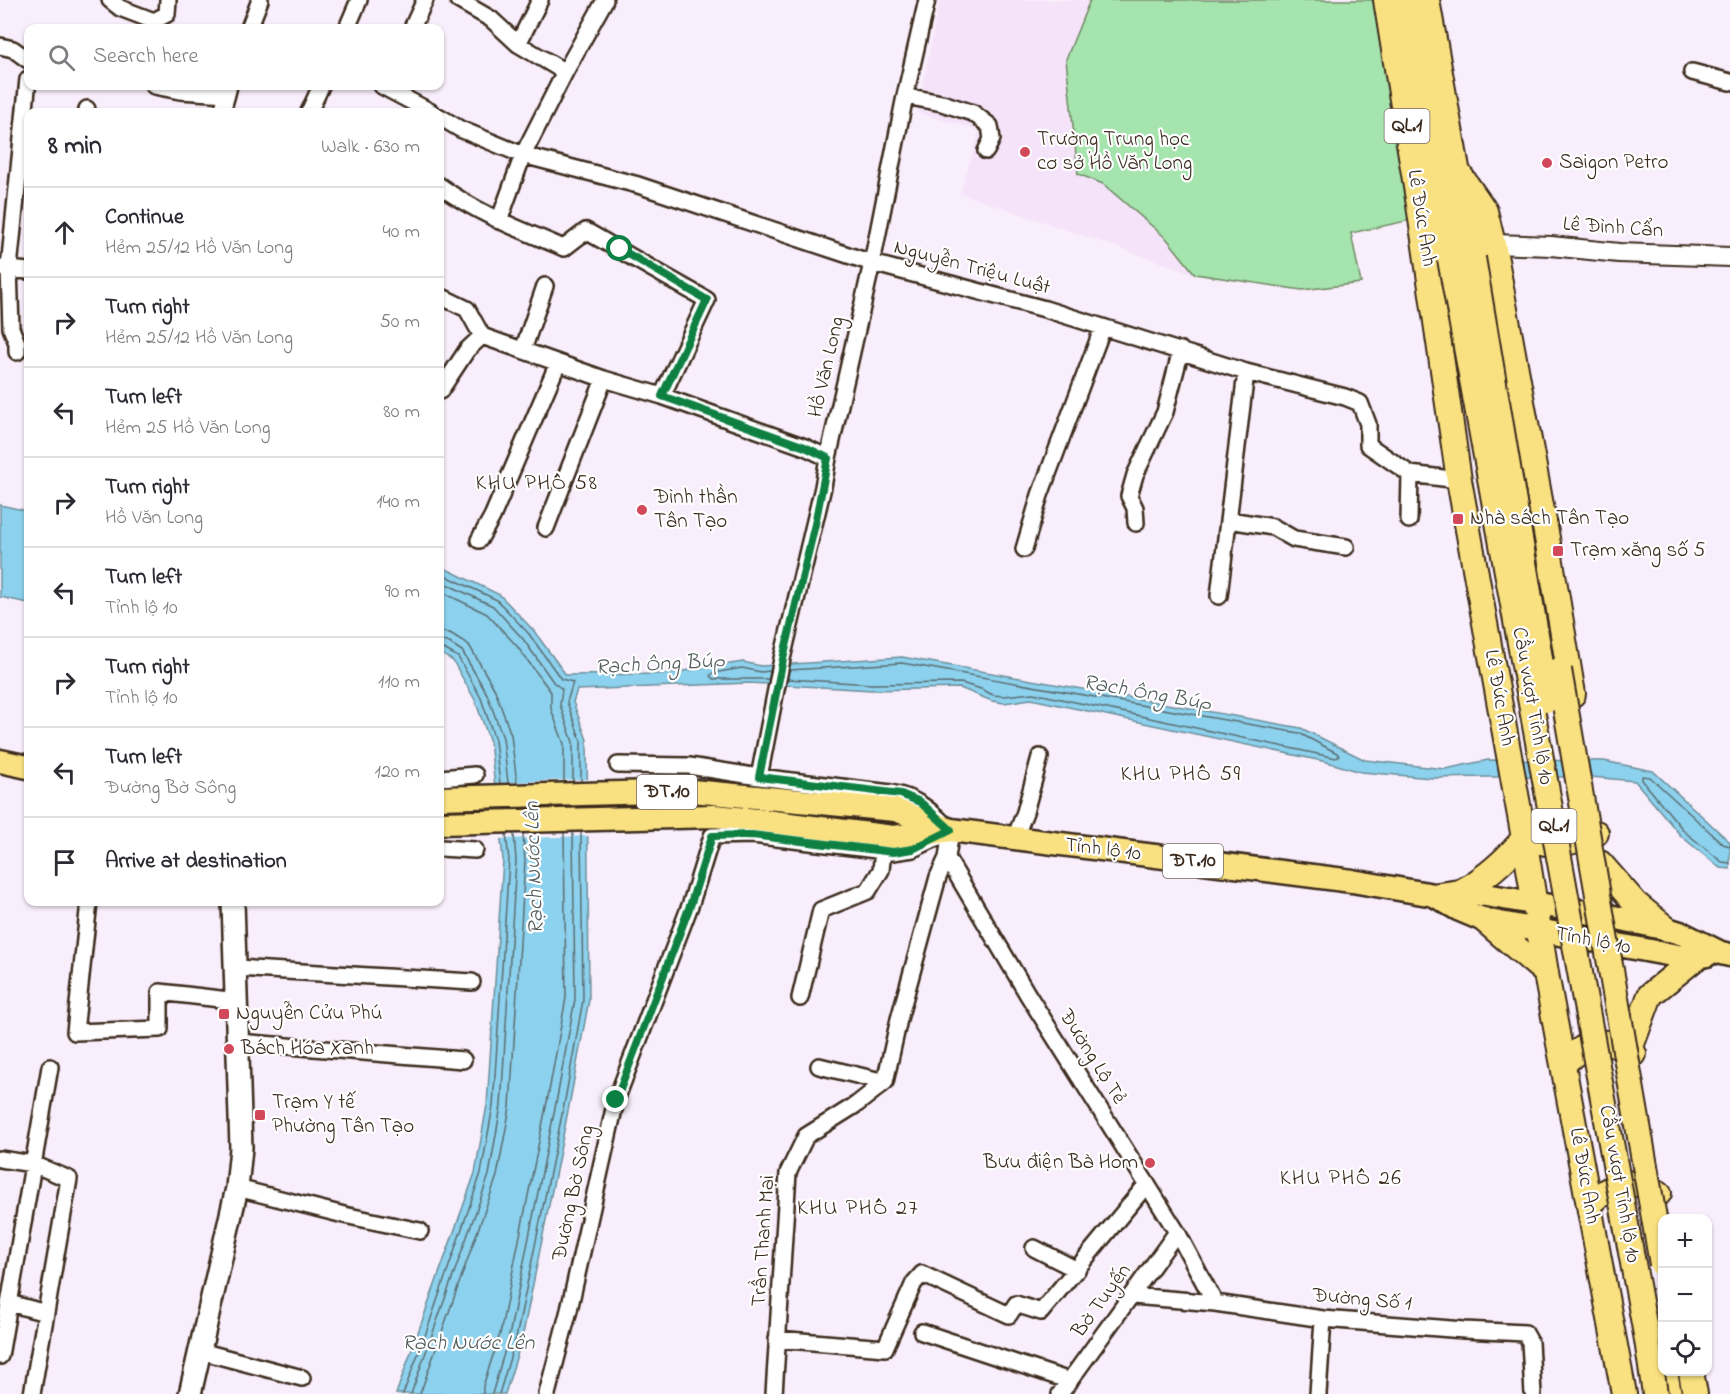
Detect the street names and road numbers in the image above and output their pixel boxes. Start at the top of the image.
road number: QL.1 [1384,109,1430,143]
street label: Lê Đức Anh [1399,167,1443,269]
street label: Lê Đình Cẩn [1562,210,1664,246]
street label: Nguyễn Triệu Luật [890,233,1053,305]
street label: Hồ Văn Long [801,313,855,421]
street label: Cầu vượt Tỉnh lộ 10 [1503,625,1561,787]
street label: Lê Đức Anh [1476,647,1522,749]
road number: ĐT.10 [637,775,697,809]
road number: QL.1 [1532,809,1576,843]
street label: Tỉnh lộ 10 [1063,830,1143,870]
road number: ĐT.10 [1163,844,1223,878]
street label: Tỉnh lộ 10 [1553,919,1633,963]
street label: Đường Lộ Tẻ [1049,1003,1133,1112]
street label: Cầu vượt Tỉnh lộ 10 [1590,1103,1648,1265]
street label: Đường Bờ Sông [545,1122,605,1265]
street label: Lê Đức Anh [1561,1125,1607,1227]
street label: Trần Thanh Mại [744,1174,784,1308]
street label: Bờ Tuyến [1064,1258,1141,1346]
street label: Đường Số 1 [1310,1281,1413,1321]

